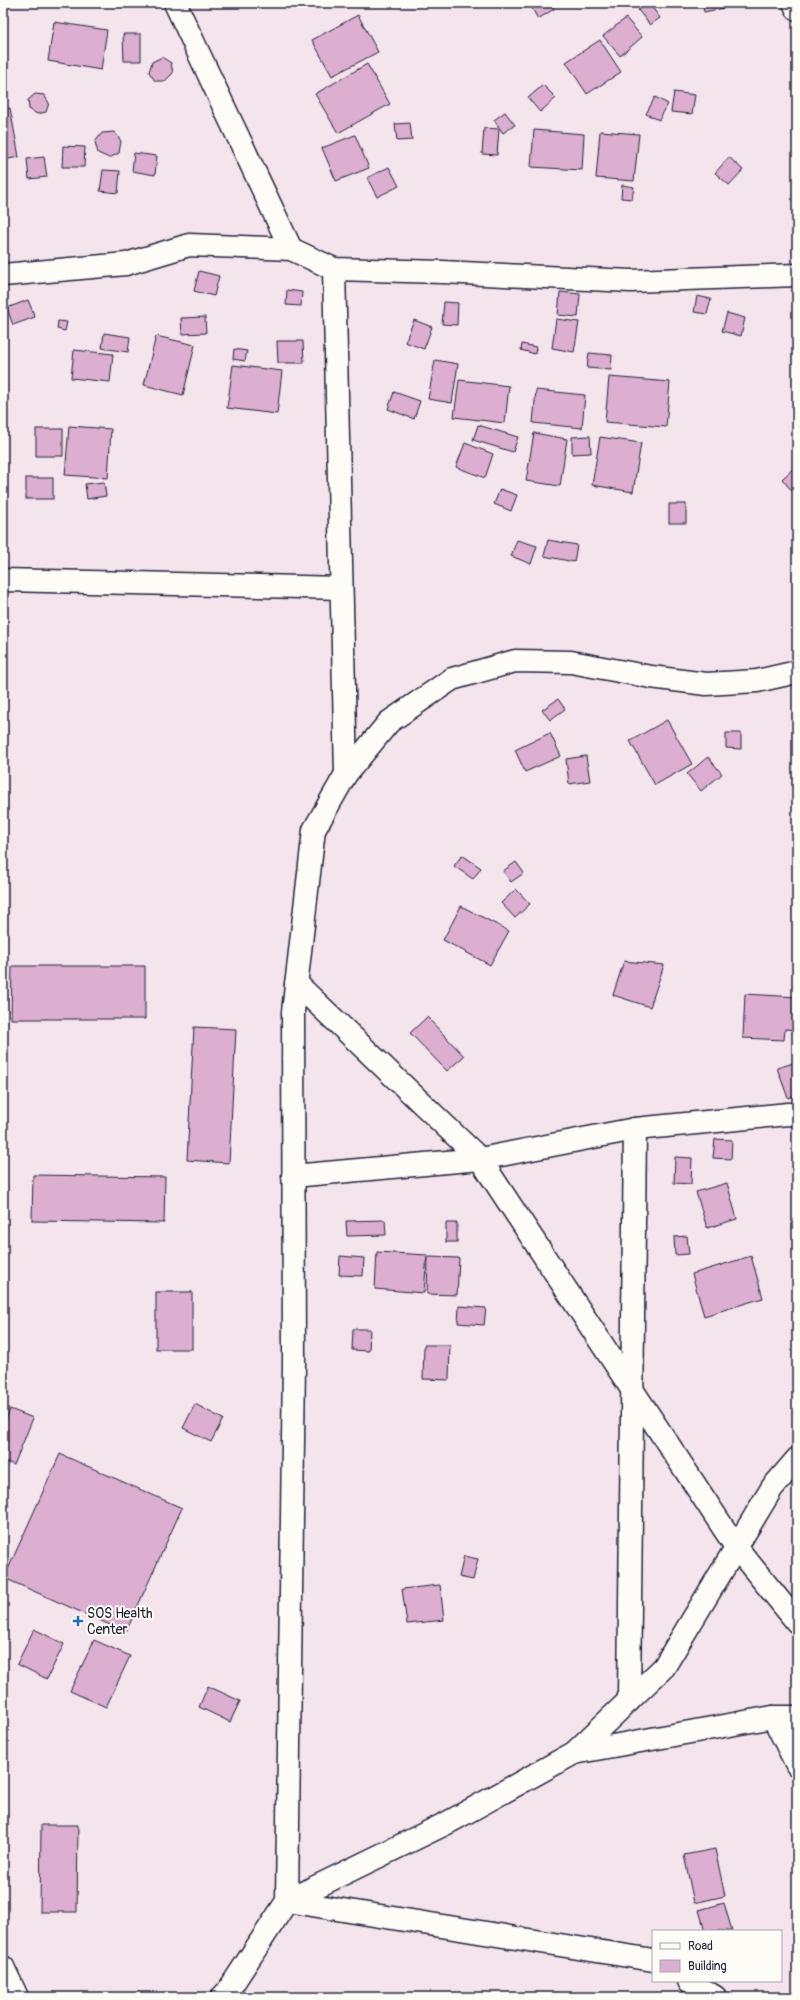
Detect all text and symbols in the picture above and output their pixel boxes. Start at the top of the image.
place label: SOS Health Center [87,1605,153,1638]
marker: SOS Health Center [72,1615,84,1627]
legend [652,1930,782,1982]
text: Road [688,1939,713,1954]
text: Building [688,1959,727,1974]

